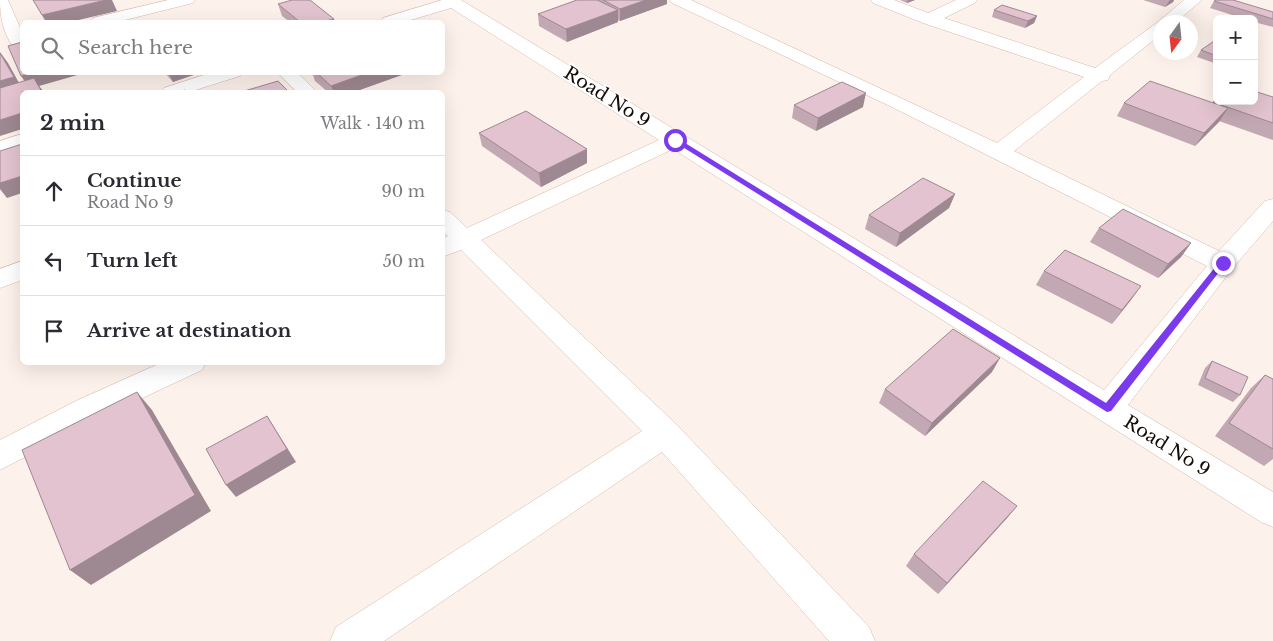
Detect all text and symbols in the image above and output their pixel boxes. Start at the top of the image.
north arrow [1153,15,1198,60]
map controls [1213,15,1258,105]
button: + [1213,15,1258,60]
search box [20,20,445,75]
icon: search [38,34,66,62]
text: Search here [78,36,193,59]
button: − [1213,60,1258,105]
street label: Road No 9 [560,62,654,132]
text: 2 min [40,110,105,136]
text: Walk · 140 m [320,113,425,133]
route start [664,129,687,152]
text: Continue [87,169,182,192]
icon: ahead [40,177,68,205]
text: 90 m [382,181,425,201]
text: Road No 9 [87,192,173,212]
icon: left [40,247,68,275]
text: Turn left [87,249,178,272]
text: 50 m [383,251,425,271]
route end [1212,252,1235,275]
icon: arrive [40,317,68,345]
text: Arrive at destination [87,319,291,342]
street label: Road No 9 [1120,411,1214,481]

